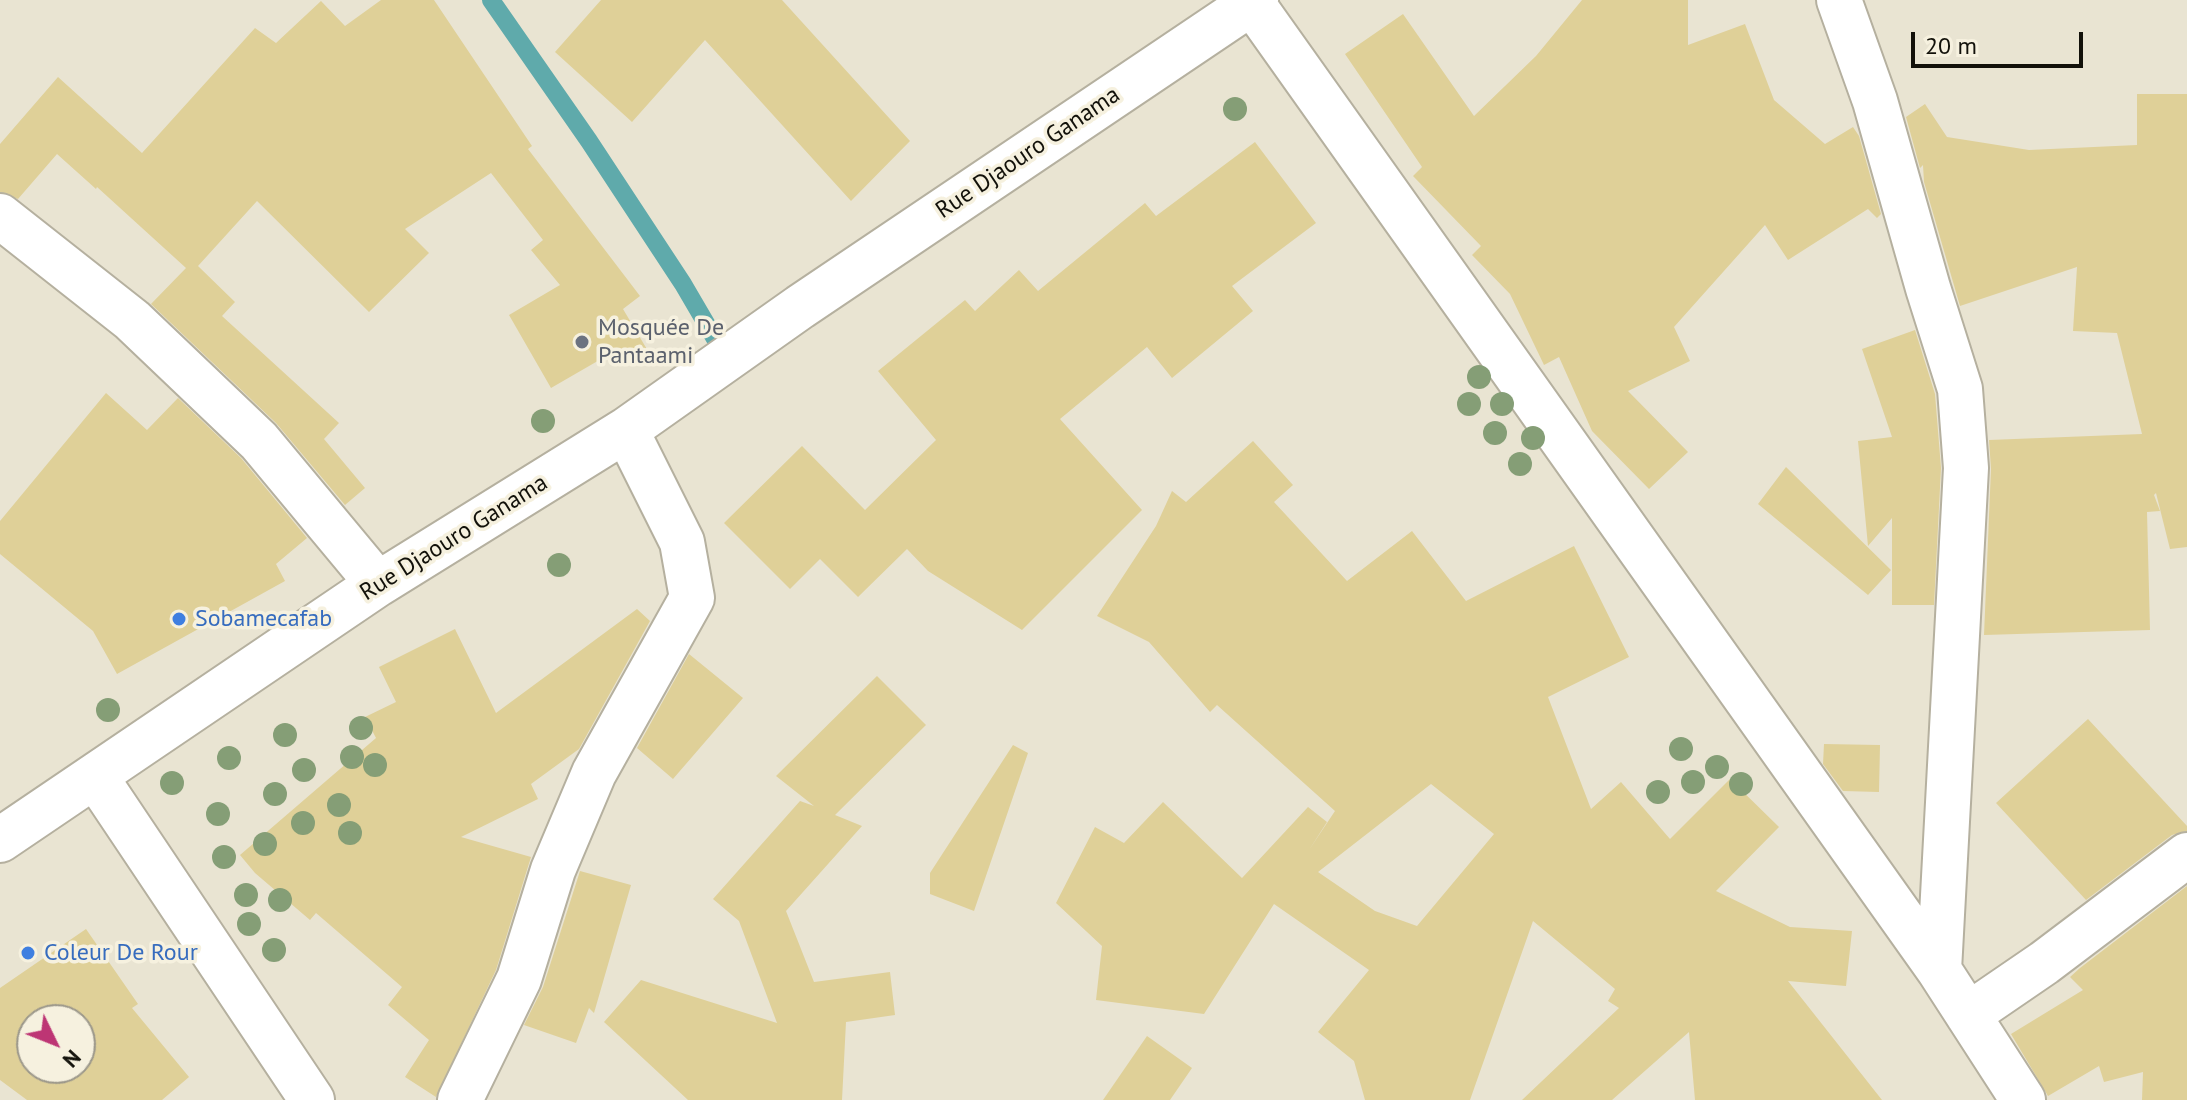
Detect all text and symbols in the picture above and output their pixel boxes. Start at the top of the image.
scale bar [1915,16,2087,66]
text: 20 m [1925,30,1977,61]
street label: Rue Djaouro Ganama [930,81,1126,225]
place label: Mosquée De Pantaami [598,314,724,370]
marker: Mosquée De Pantaami [573,333,591,351]
street label: Rue Djaouro Ganama [355,469,553,607]
place label: Sobamecafab [195,605,332,633]
marker: Sobamecafab [170,610,188,628]
place label: Coleur De Rour [44,939,198,967]
marker: Coleur De Rour [19,944,37,962]
north arrow [16,1004,96,1084]
text: N [57,1044,87,1074]

